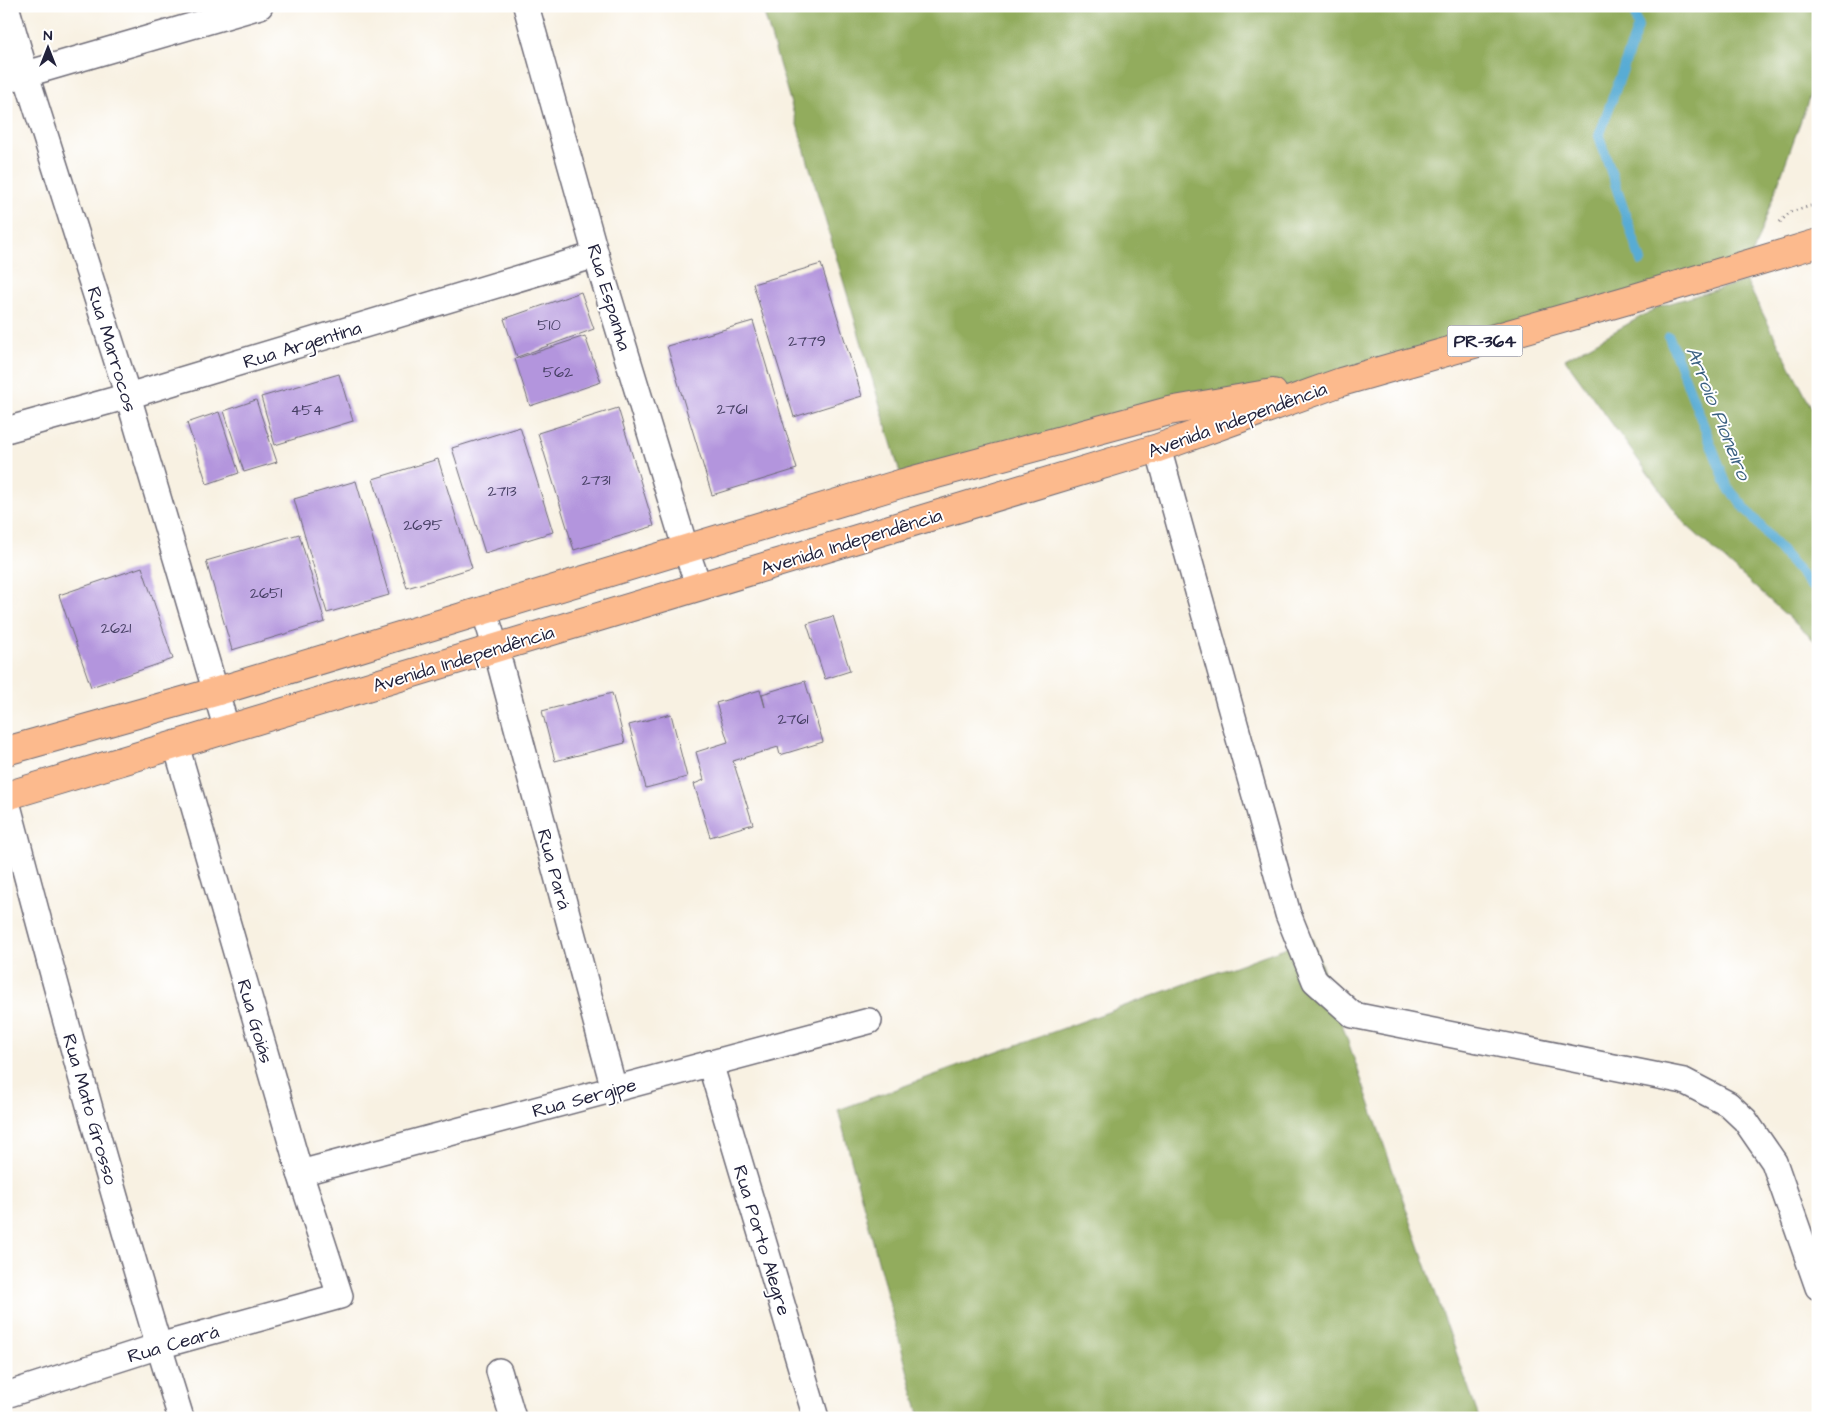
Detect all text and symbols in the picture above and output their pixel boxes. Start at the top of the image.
north arrow [22,22,72,72]
text: N [44,26,53,46]
street label: Rua Espanha [580,241,638,354]
street label: Rua Marrocos [80,283,143,415]
house number: 510 [537,314,561,336]
street label: Rua Argentina [240,315,366,377]
road number: PR-364 [1448,326,1522,356]
house number: 2779 [788,330,826,352]
water label: Arroio Pioneiro [1679,342,1758,486]
house number: 562 [543,361,573,383]
street label: Avenida Independência [1144,375,1331,465]
house number: 2761 [716,398,748,420]
house number: 454 [290,399,324,421]
house number: 2731 [581,469,611,491]
house number: 2713 [487,480,517,502]
street label: Avenida Independência [757,502,946,583]
house number: 2695 [403,514,443,536]
house number: 2651 [250,582,282,604]
house number: 2621 [101,617,131,639]
street label: Avenida Independência [369,619,558,700]
house number: 2761 [777,708,809,730]
street label: Rua Pará [530,826,577,913]
street label: Rua Goiás [230,976,279,1067]
street label: Rua Mato Grosso [55,1031,124,1188]
street label: Rua Sergipe [529,1072,640,1126]
street label: Rua Porto Alegre [725,1162,797,1319]
street label: Rua Ceará [124,1318,223,1370]

